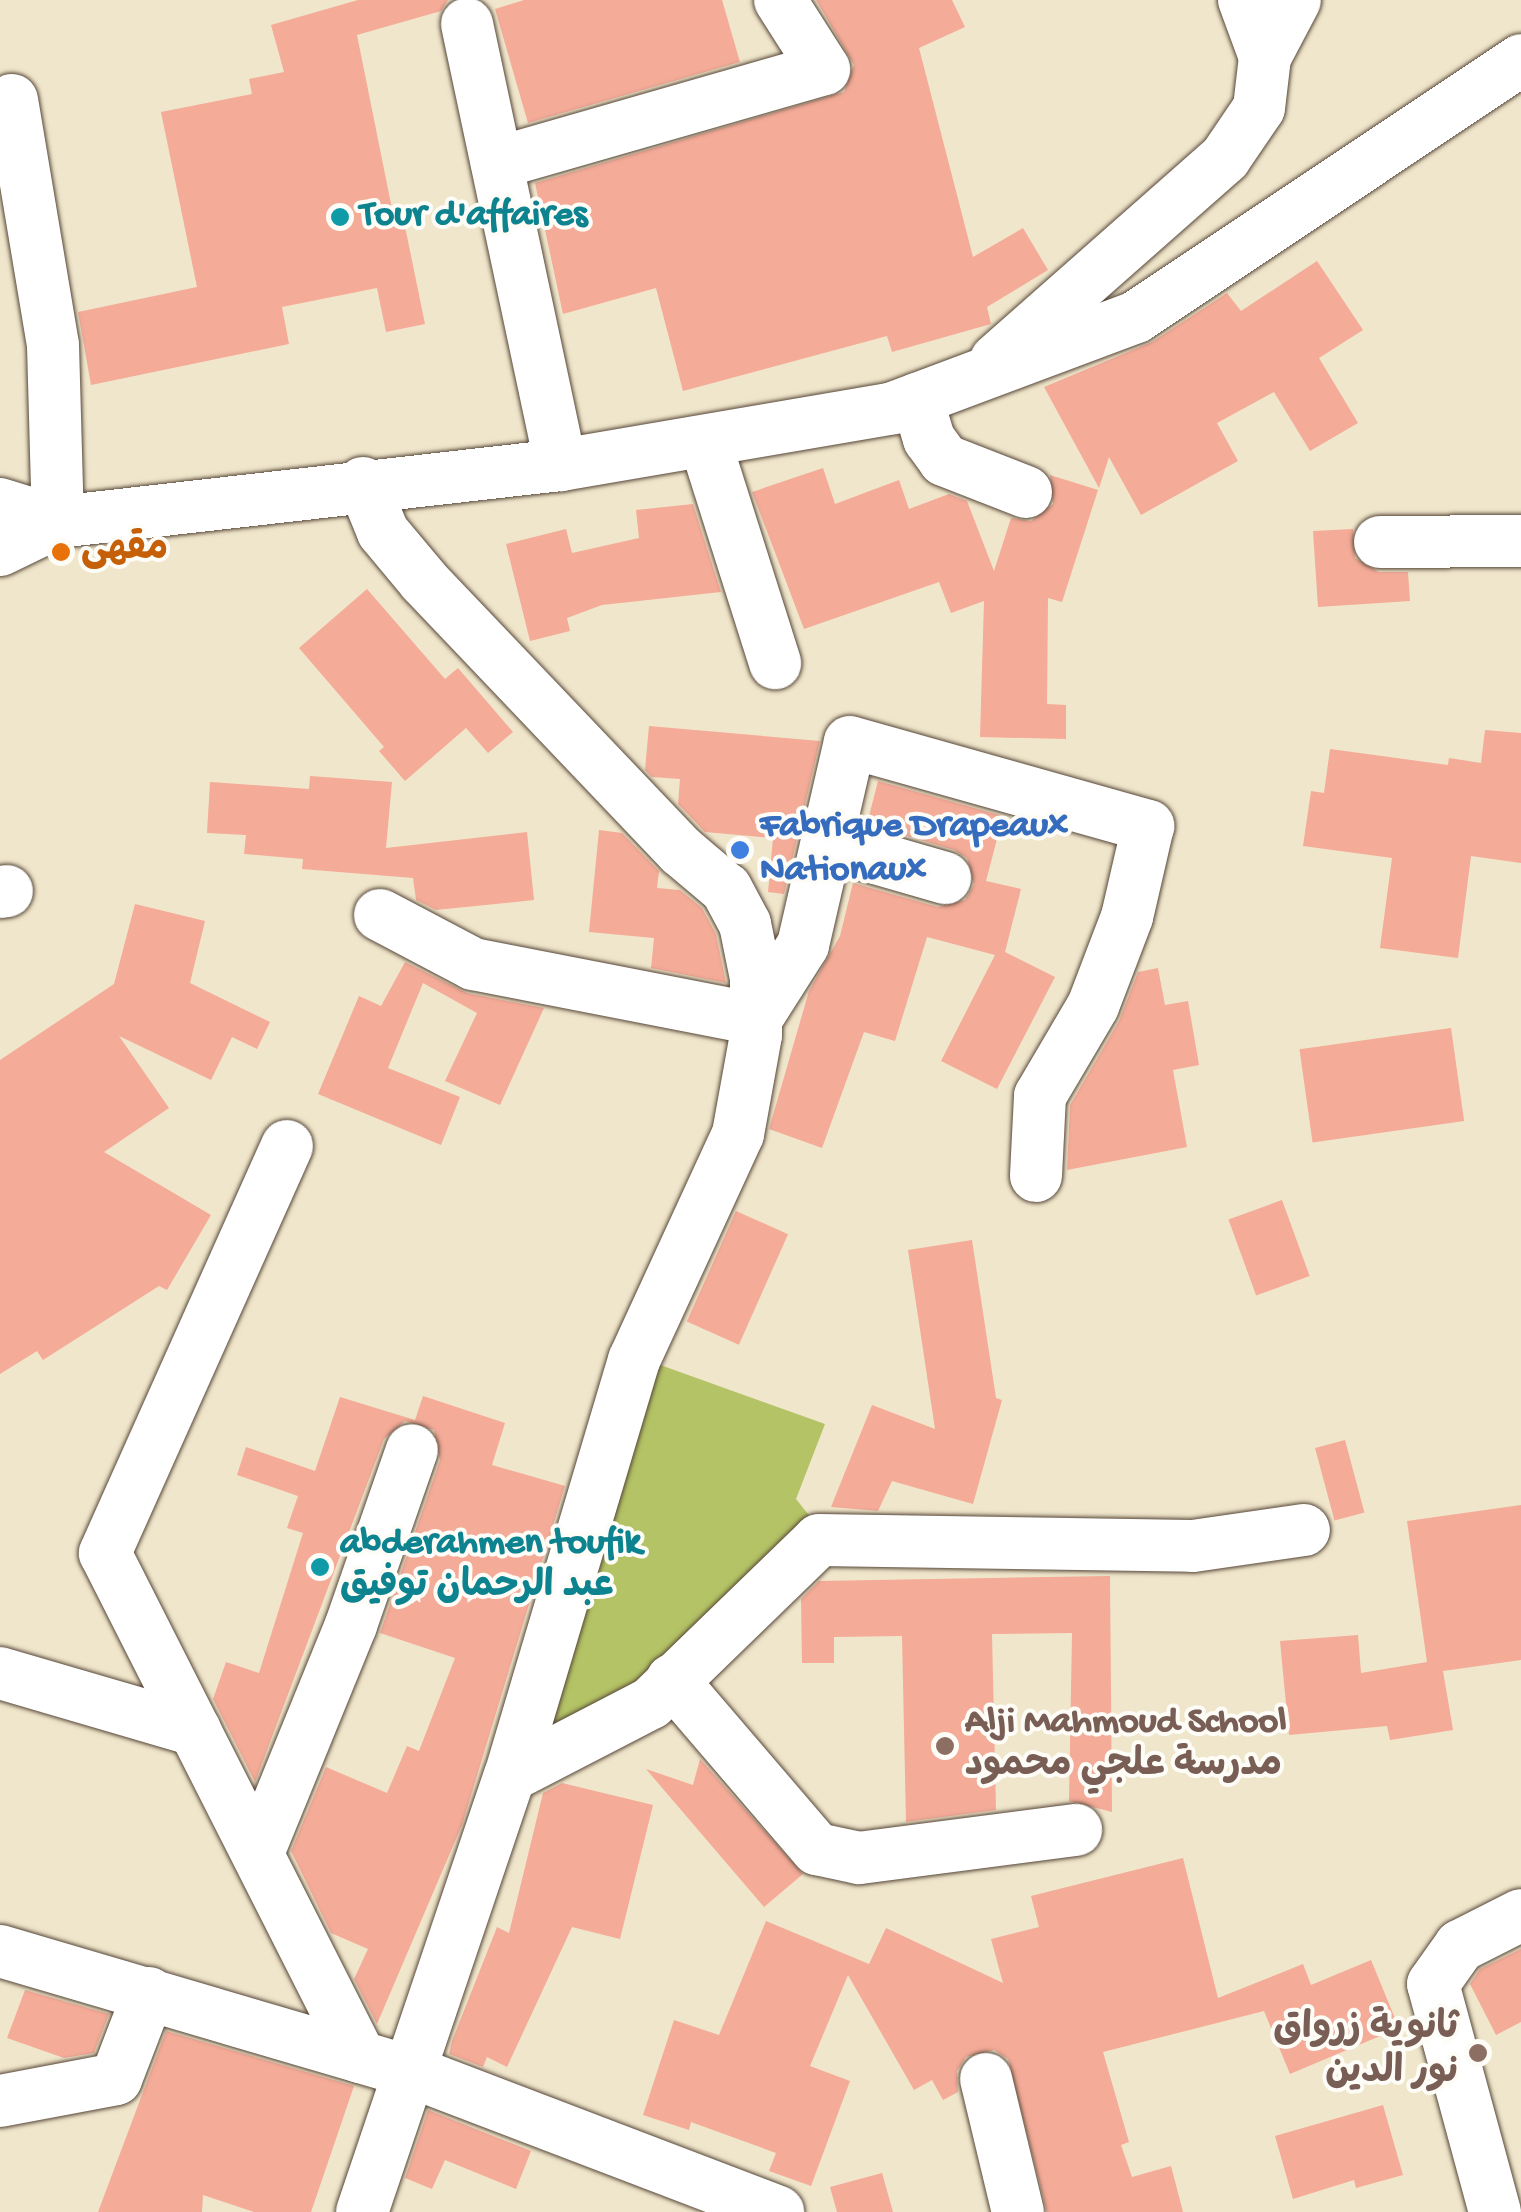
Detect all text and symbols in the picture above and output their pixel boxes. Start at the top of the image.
place label: Tour d'affaires [360,194,587,240]
marker: Tour d'affaires [329,206,351,228]
place label: مقهى [81,529,168,575]
marker: مقهى [50,541,72,563]
place label: Fabrique Drapeaux Nationaux [760,805,1068,894]
marker: Fabrique Drapeaux Nationaux [729,839,751,861]
place label: abderahmen toufik عبد الرحمان توفيق [340,1522,642,1612]
marker: abderahmen toufik عبد الرحمان توفيق [309,1556,331,1578]
place label: Alji Mahmoud School مدرسة علجي محمود [965,1701,1287,1790]
marker: Alji Mahmoud School مدرسة علجي محمود [934,1735,956,1757]
place label: ثانوية زرواق نور الدين [1273,2008,1458,2098]
marker: ثانوية زرواق نور الدين [1467,2042,1489,2064]

